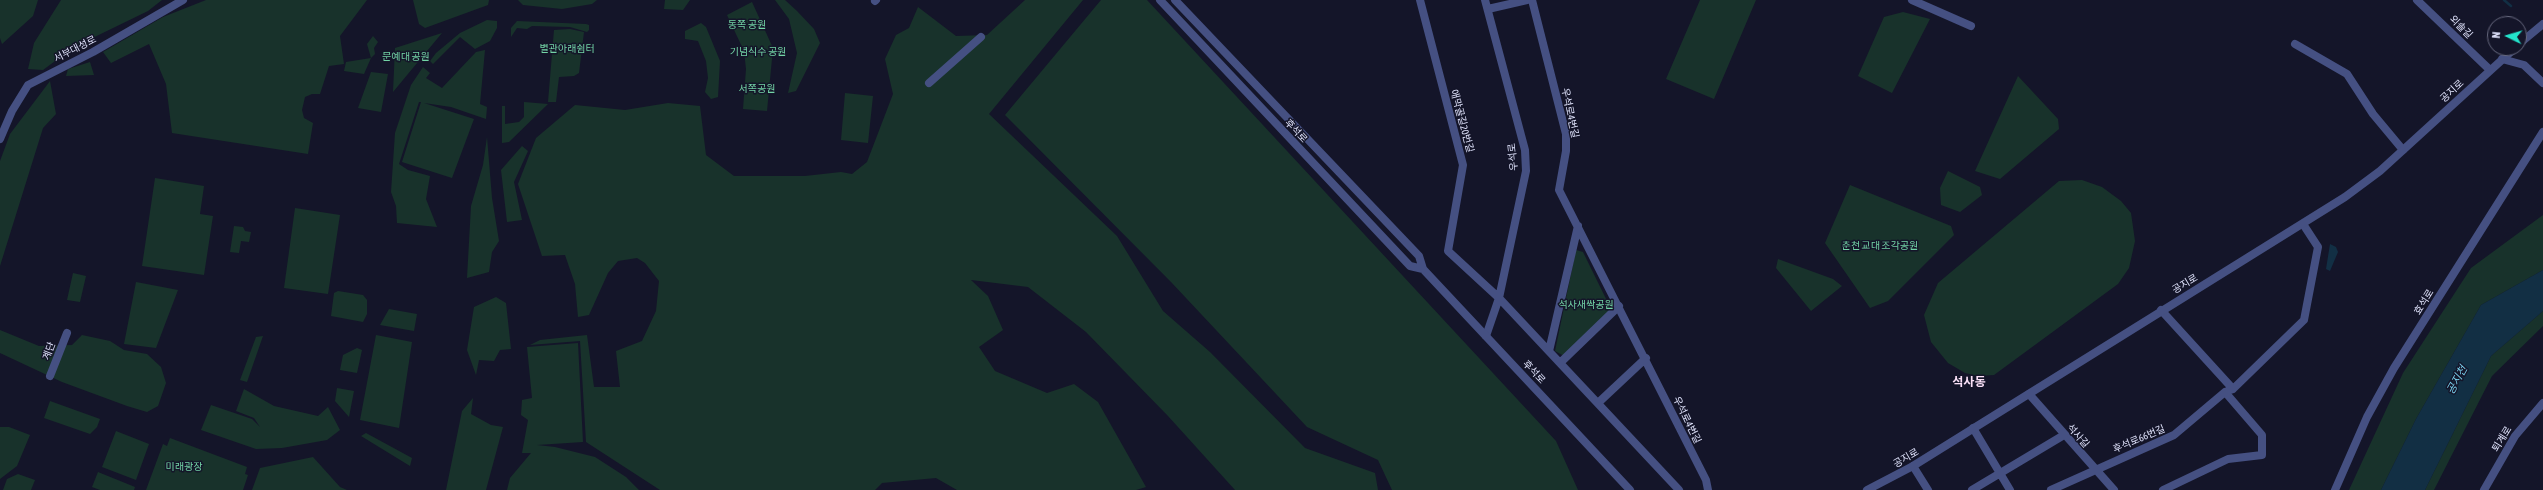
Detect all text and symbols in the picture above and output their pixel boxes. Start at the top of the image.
street label: 외솔길 [2447,13,2475,41]
north arrow [2487,16,2527,56]
park label: 동쪽 공원 [728,19,766,31]
text: N [2490,31,2502,39]
street label: 서부대성로 [52,33,98,65]
park label: 별관아래쉼터 [539,43,595,55]
park label: 기념식수 공원 [730,46,786,58]
park label: 문예대 공원 [382,51,430,63]
street label: 공지로 [2438,77,2466,105]
park label: 서쪽공원 [739,83,775,95]
street label: 우석로4번길 [1559,87,1581,139]
street label: 애막골길20번길 [1448,88,1476,154]
street label: 후석로 [1282,117,1310,145]
street label: 우석로 [1506,143,1520,171]
park label: 춘천 교대 조각공원 [1842,240,1918,252]
street label: 공지로 [2170,272,2200,296]
street label: 효석로 [2412,287,2436,317]
park label: 석사새싹공원 [1558,299,1614,311]
street label: 계단 [40,340,58,362]
street label: 후석로 [1520,358,1548,386]
water label: 공지천 [2444,364,2470,396]
district label: 석사동 [1952,375,1986,389]
street label: 우석로4번길 [1670,395,1704,445]
street label: 석사길 [2064,422,2092,450]
street label: 후석로66번길 [2111,423,2167,455]
street label: 퇴계로 [2490,424,2514,454]
street label: 공지로 [1891,446,1921,470]
park label: 미래광장 [166,461,202,473]

